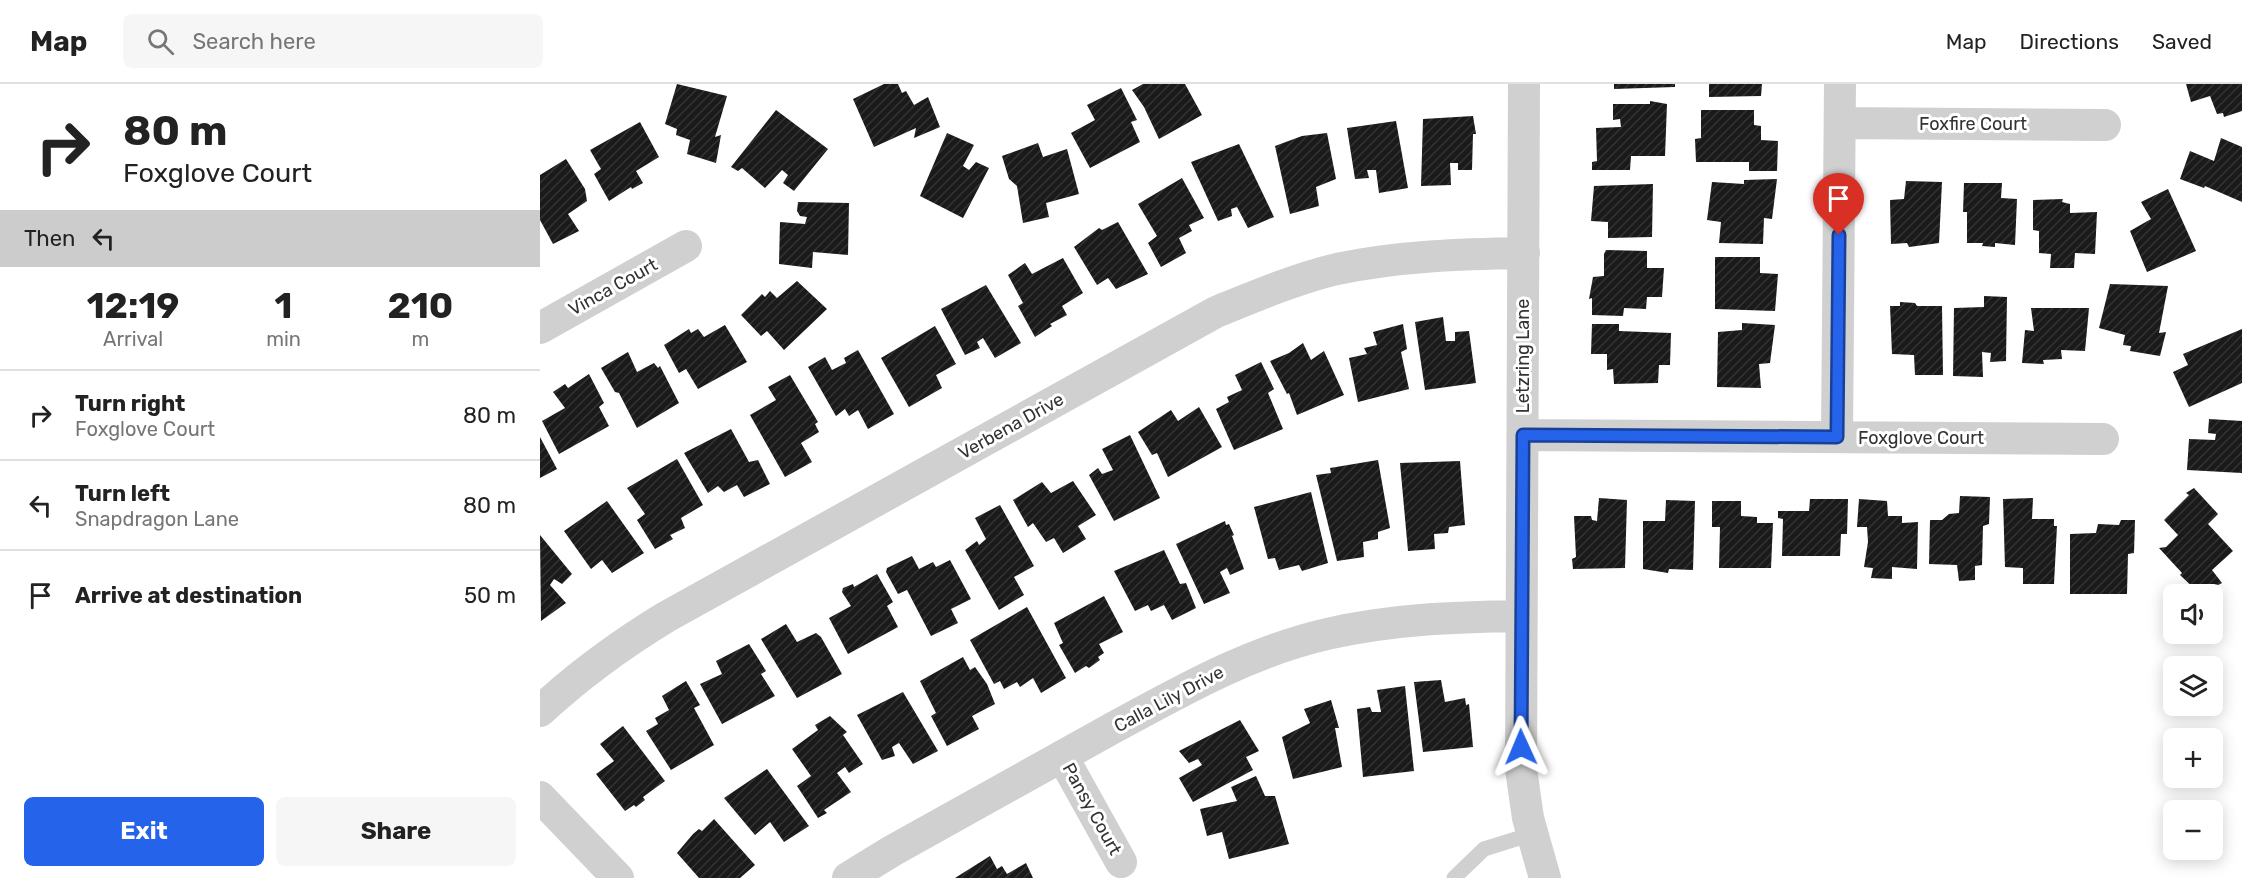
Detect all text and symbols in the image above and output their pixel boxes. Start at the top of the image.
search box [123,14,543,68]
text: Map [30,25,87,58]
icon: search [144,25,177,58]
text: Search here [192,28,316,55]
text: Map [1946,29,1987,54]
text: Directions [2020,29,2119,54]
text: Saved [2152,29,2212,54]
text: 80 m [123,106,227,156]
icon: right [24,108,102,186]
street label: Foxfire Court [1919,113,2027,135]
text: Foxglove Court [123,157,312,189]
pin [1813,173,1864,235]
icon: arrive [1822,182,1855,215]
icon: left [87,222,120,255]
text: Then [24,225,75,252]
street label: Vinca Court [565,254,661,320]
text: 12:19 [87,284,179,327]
text: 1 [275,284,292,327]
text: 210 [388,284,453,327]
street label: Letzring Lane [1512,299,1534,413]
text: Arrival [103,327,163,351]
text: min [266,327,301,351]
text: m [412,327,429,351]
street label: Verbena Drive [954,388,1068,464]
text: Turn right [75,390,185,417]
icon: right [24,399,57,432]
text: 80 m [463,402,516,429]
text: Foxglove Court [75,417,215,441]
street label: Foxglove Court [1858,427,1984,449]
text: Turn left [75,480,170,507]
icon: left [24,489,57,522]
text: 80 m [463,492,516,519]
text: Snapdragon Lane [75,507,239,531]
icon: arrive [24,579,57,612]
text: Arrive at destination [75,582,302,609]
text: 50 m [464,582,516,609]
map controls [2163,584,2223,860]
button: sound [2163,584,2223,644]
button: layers [2163,656,2223,716]
street label: Calla Lily Drive [1110,661,1228,737]
position arrow [1489,715,1553,779]
button: + [2163,728,2223,788]
street label: Pansy Court [1058,759,1126,859]
button: Exit [24,797,264,866]
button: Share [276,797,516,866]
button: − [2163,800,2223,860]

